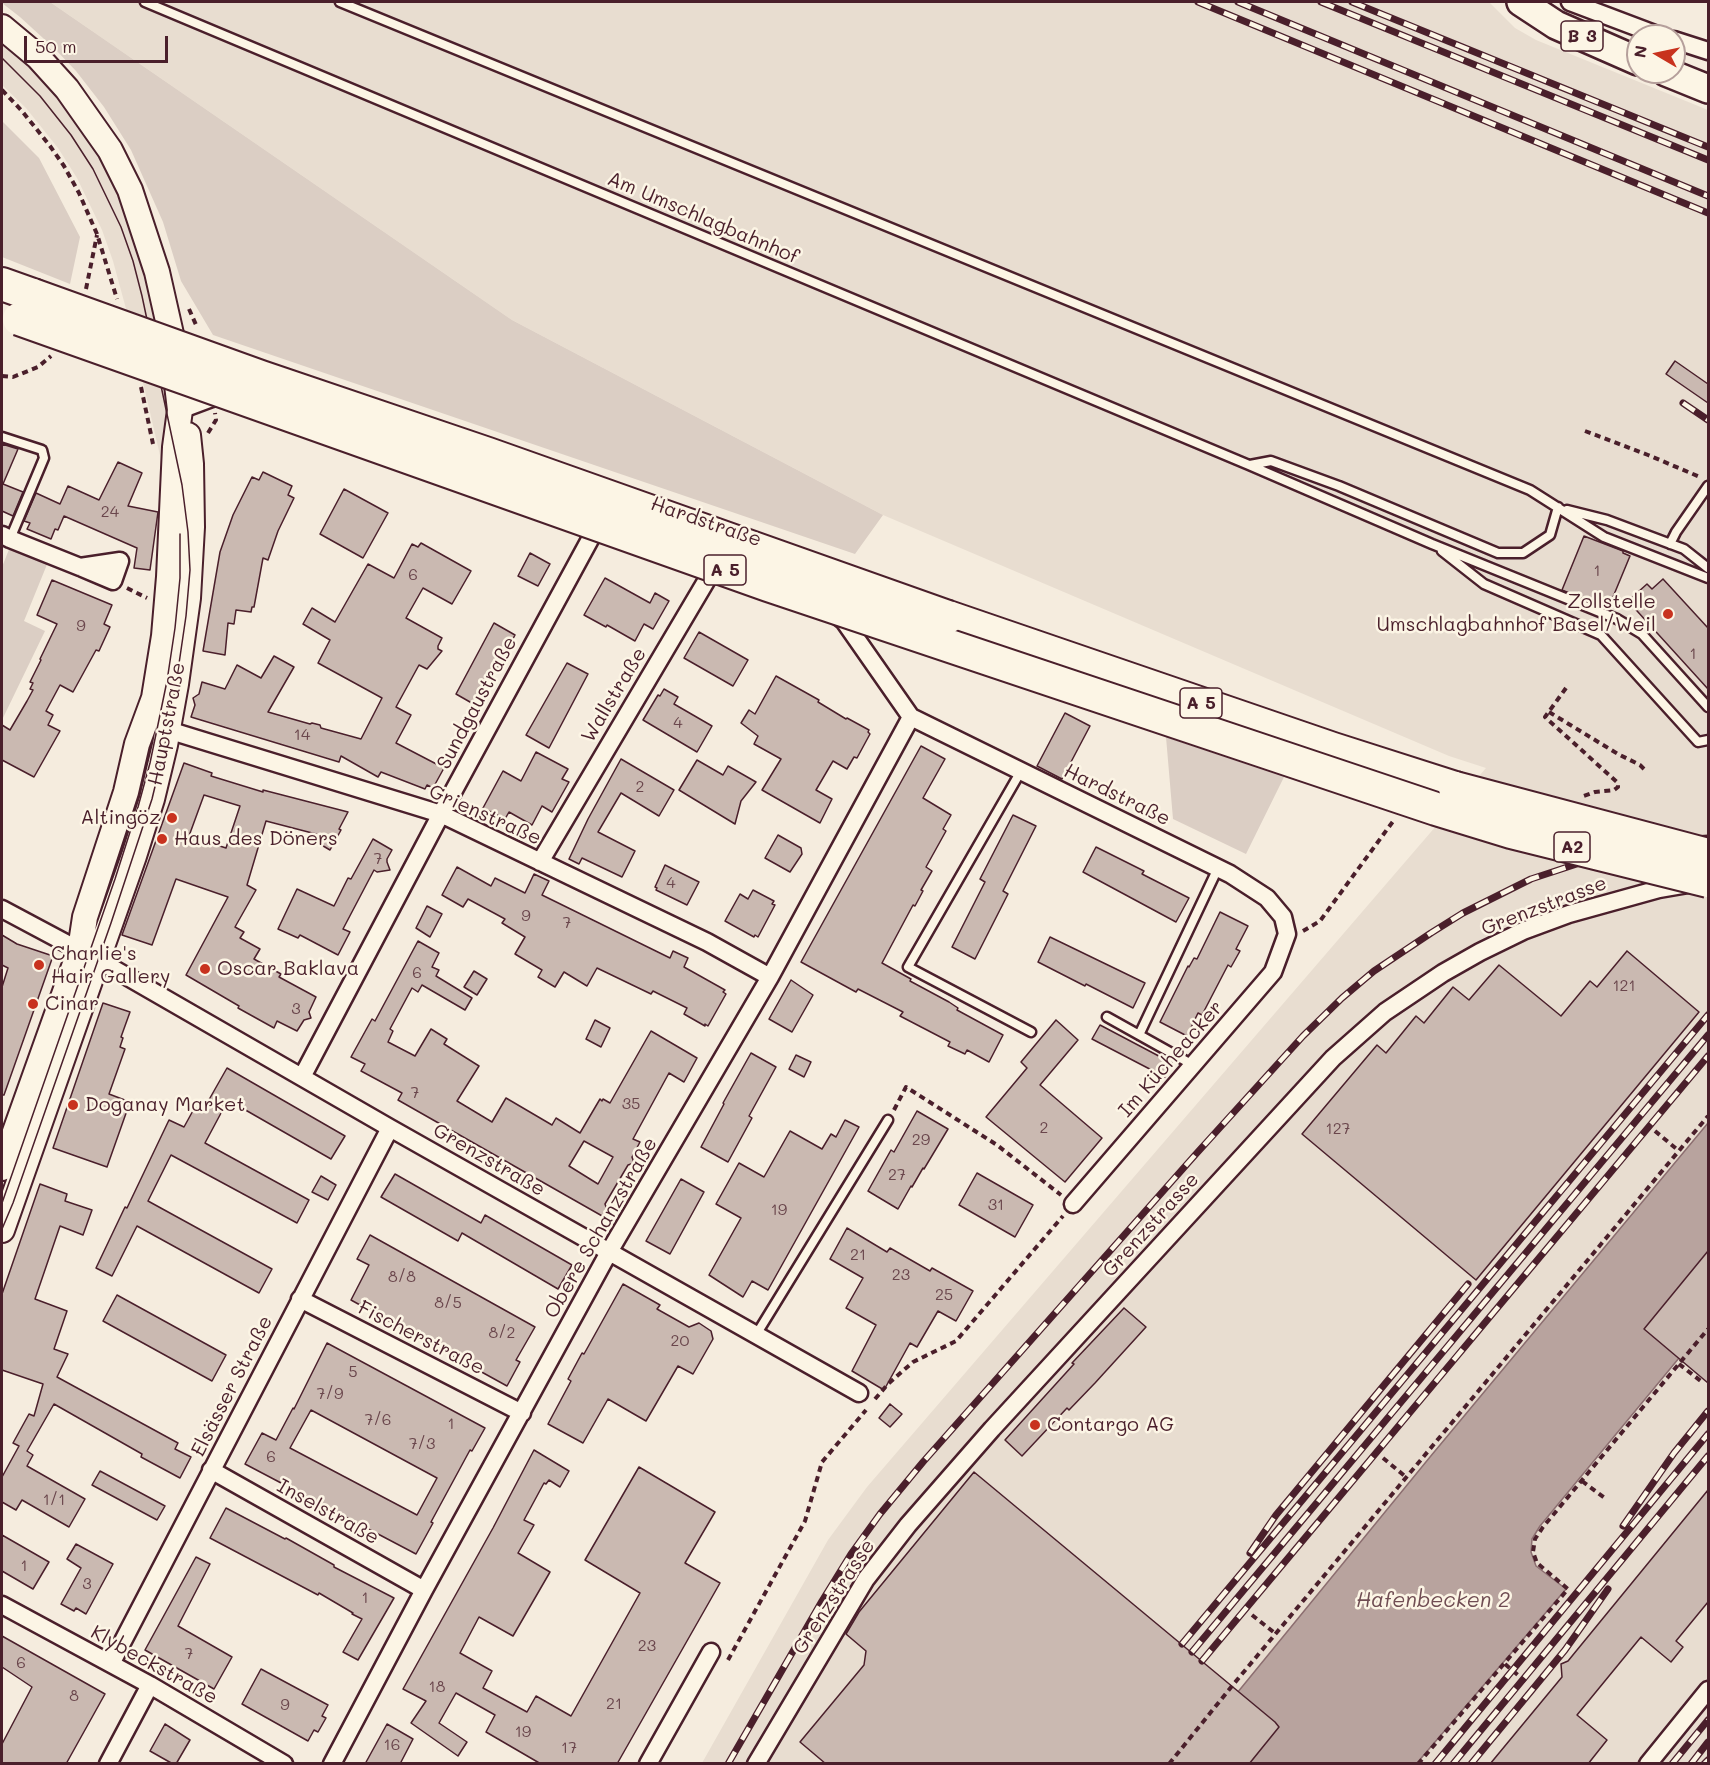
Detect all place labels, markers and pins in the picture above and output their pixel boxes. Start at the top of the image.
place label: Zollstelle Umschlagbahnhof Basel/Weil [1376,590,1656,637]
marker: Zollstelle Umschlagbahnhof Basel/Weil [1661,607,1675,621]
place label: Altingöz [81,806,160,830]
marker: Altingöz [165,811,179,825]
place label: Haus des Döners [174,827,338,851]
marker: Haus des Döners [155,832,169,846]
place label: Charlie's Hair Gallery [51,942,170,989]
place label: Oscar Baklava [217,957,359,981]
marker: Charlie's Hair Gallery [32,958,46,972]
marker: Oscar Baklava [198,962,212,976]
place label: Cinar [45,992,99,1016]
marker: Cinar [26,997,40,1011]
place label: Doganay Market [85,1093,245,1117]
marker: Doganay Market [66,1098,80,1112]
place label: Contargo AG [1047,1413,1174,1437]
marker: Contargo AG [1028,1418,1042,1432]

